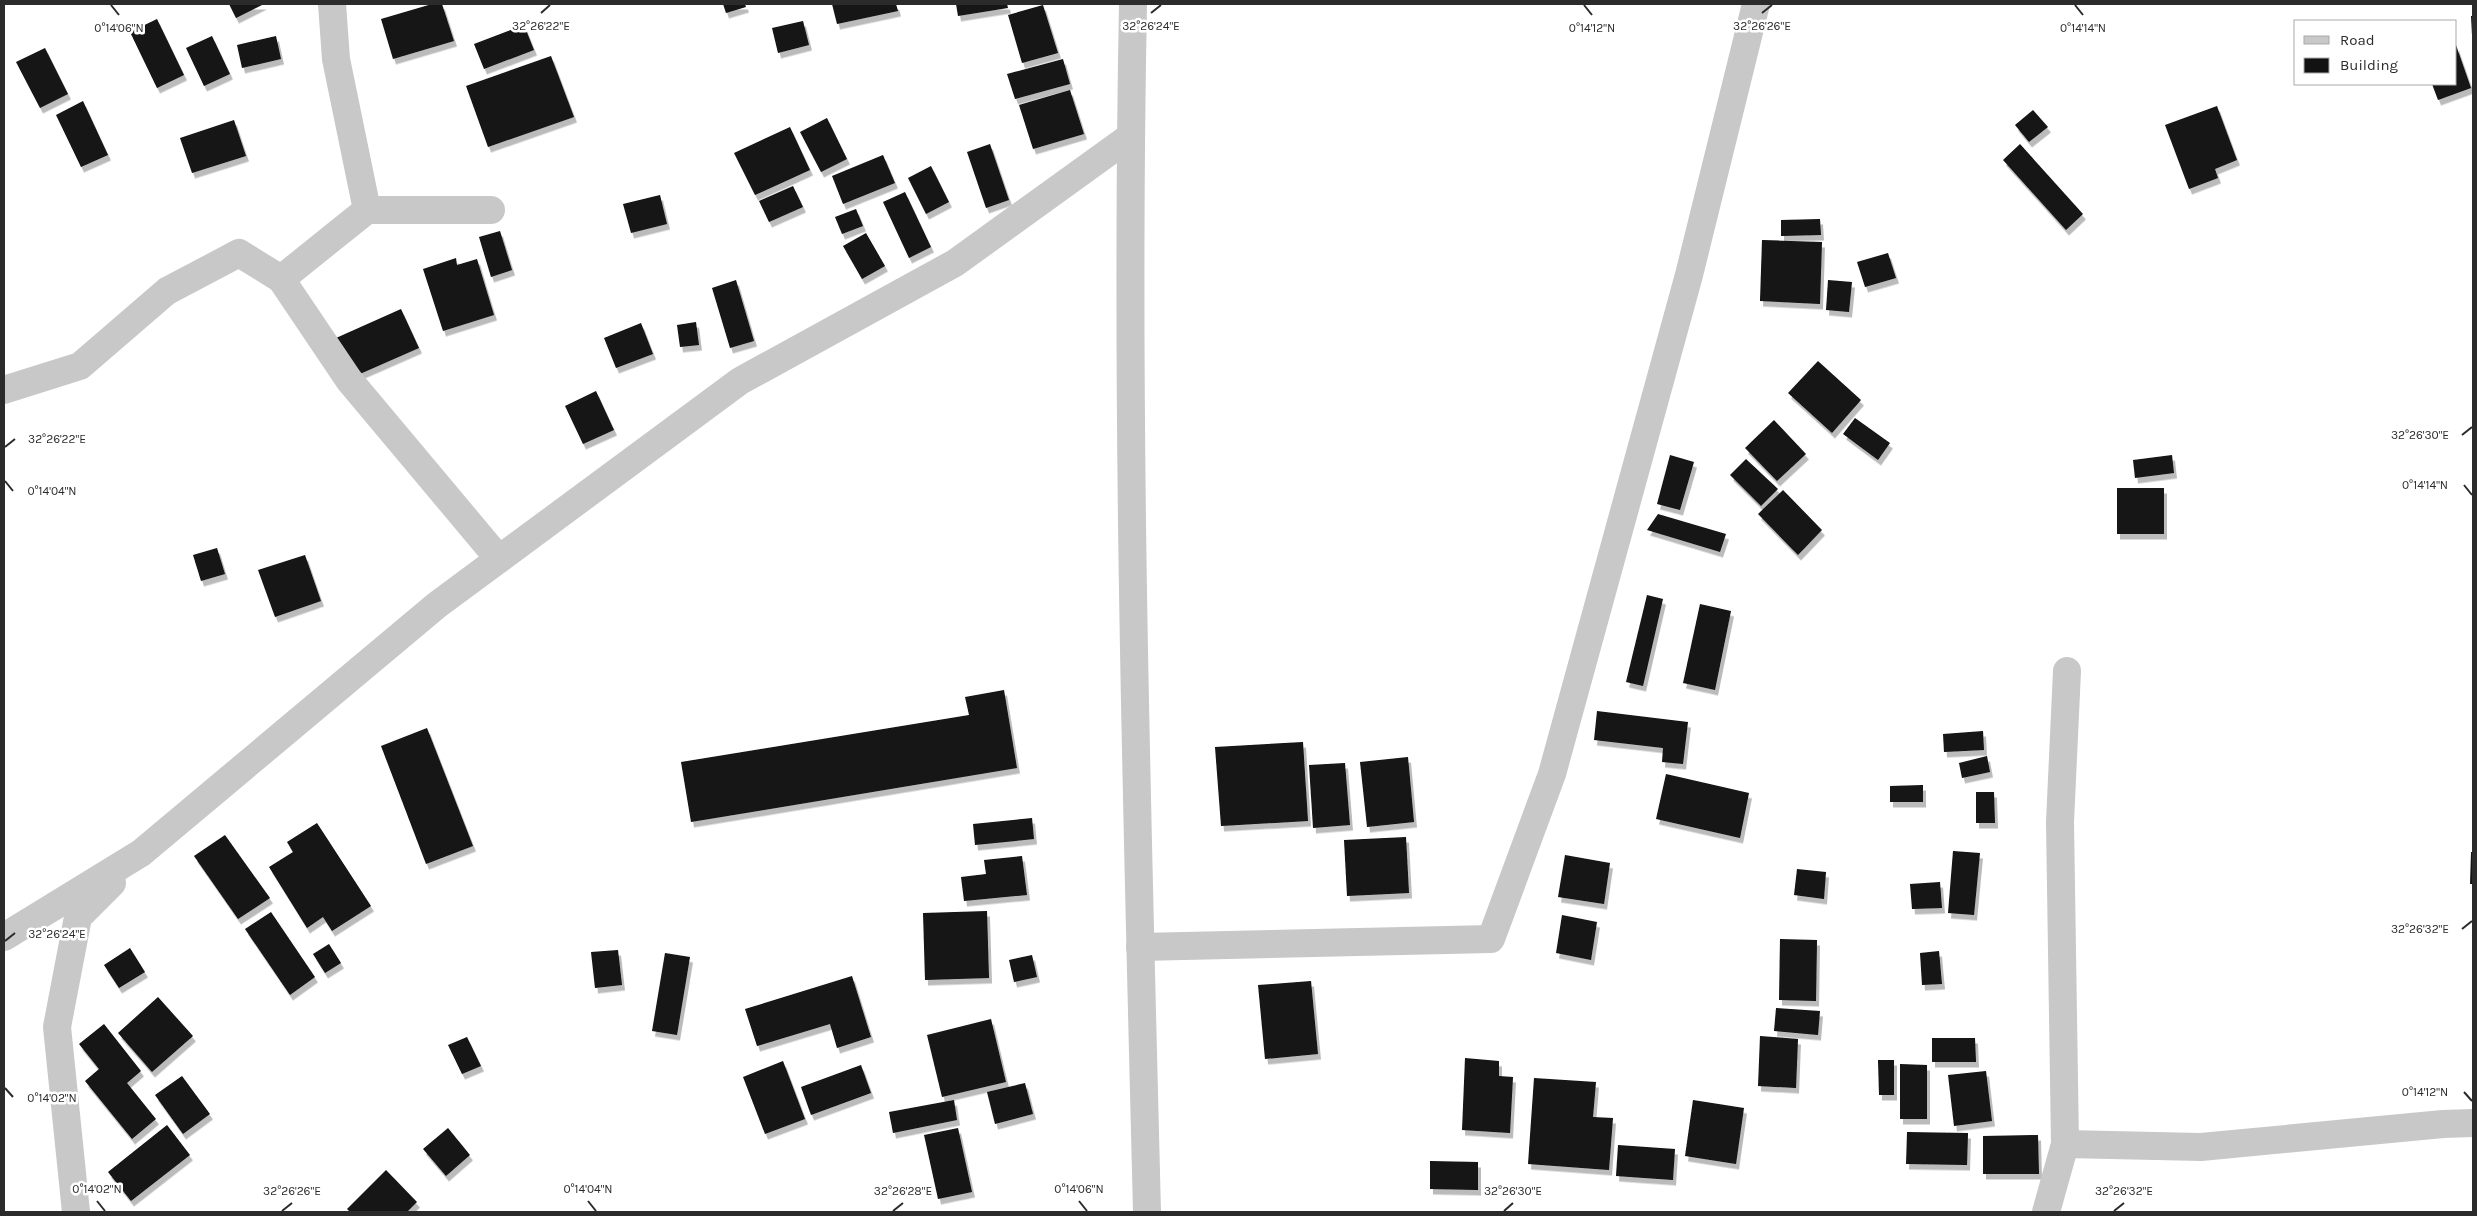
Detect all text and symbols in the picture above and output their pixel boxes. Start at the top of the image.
text: 32°26'22"E [512,19,570,33]
text: 32°26'24"E [1122,19,1180,33]
text: 32°26'26"E [1733,19,1791,33]
legend [2294,20,2457,85]
text: 0°14'06"N [94,21,144,35]
text: 0°14'12"N [1569,21,1615,35]
text: 0°14'14"N [2060,21,2106,35]
text: Road [2340,31,2375,49]
text: Building [2340,56,2398,74]
text: 32°26'30"E [2391,428,2449,442]
text: 32°26'22"E [28,432,86,446]
text: 0°14'14"N [2402,478,2448,492]
text: 0°14'04"N [27,484,77,498]
text: 32°26'32"E [2391,922,2449,936]
text: 32°26'24"E [28,927,86,941]
text: 0°14'12"N [2402,1085,2448,1099]
text: 0°14'02"N [27,1091,77,1105]
text: 0°14'02"N [72,1182,122,1196]
text: 0°14'04"N [563,1182,613,1196]
text: 0°14'06"N [1054,1182,1104,1196]
text: 32°26'26"E [263,1184,321,1198]
text: 32°26'28"E [874,1184,932,1198]
text: 32°26'30"E [1484,1184,1542,1198]
text: 32°26'32"E [2095,1184,2153,1198]

